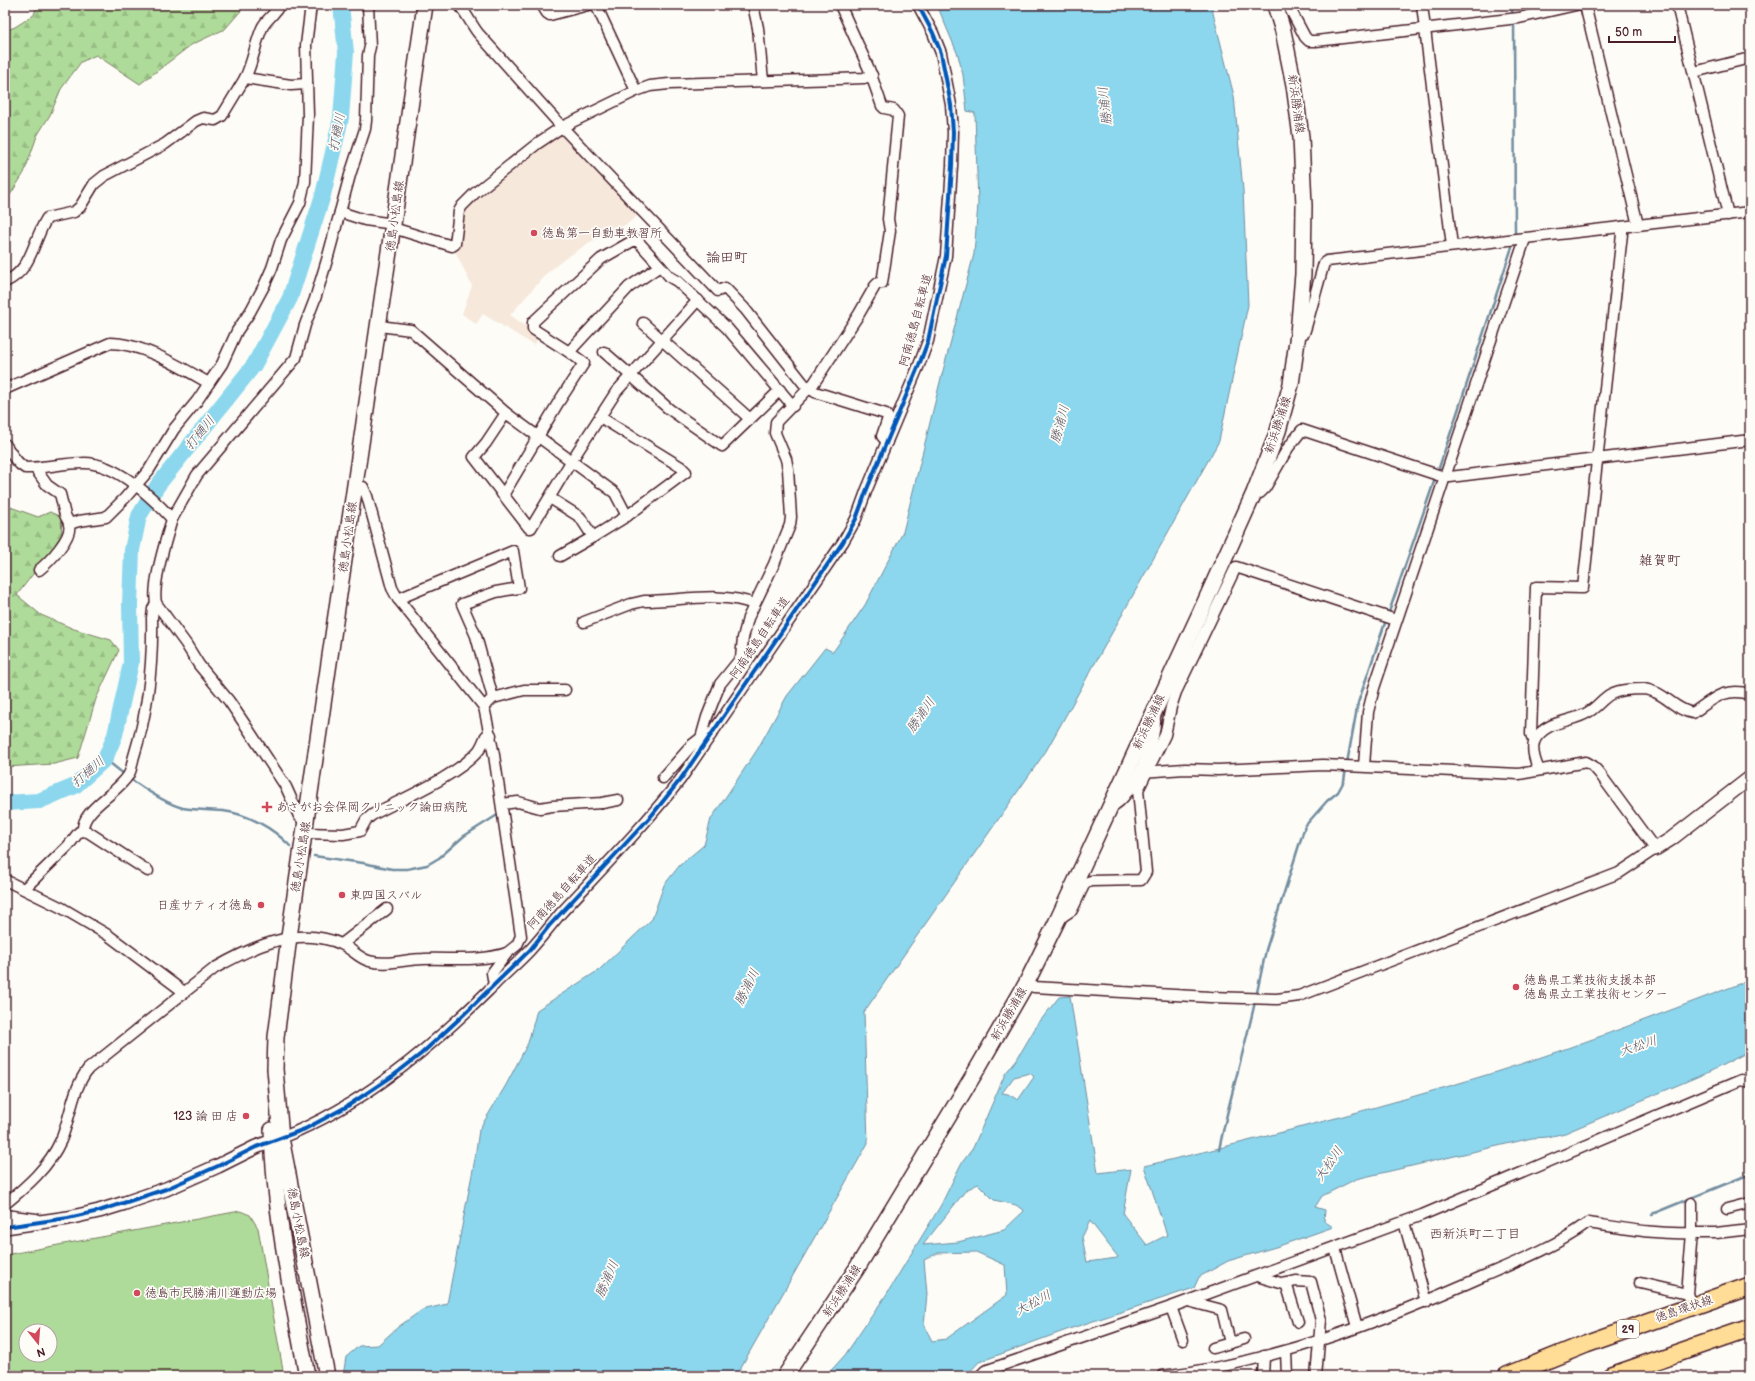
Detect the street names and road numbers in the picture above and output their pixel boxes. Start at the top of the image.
street label: 新浜勝浦線 [1284,73,1308,135]
street label: 徳島小松島線 [383,179,407,253]
street label: 阿南徳島自転車道 [896,272,936,368]
street label: 新浜勝浦線 [1262,394,1294,456]
street label: 徳島小松島線 [336,500,360,574]
street label: 阿南徳島自転車道 [727,594,793,682]
street label: 新浜勝浦線 [1130,692,1168,752]
street label: 徳島小松島線 [288,820,314,894]
street label: 阿南徳島自転車道 [524,851,600,933]
street label: 新浜勝浦線 [988,984,1030,1044]
street label: 徳島小松島線 [284,1186,312,1260]
street label: 新浜勝浦線 [819,1262,865,1320]
street label: 徳島環状線 [1653,1292,1715,1326]
road number: 29 [1617,1320,1639,1338]

